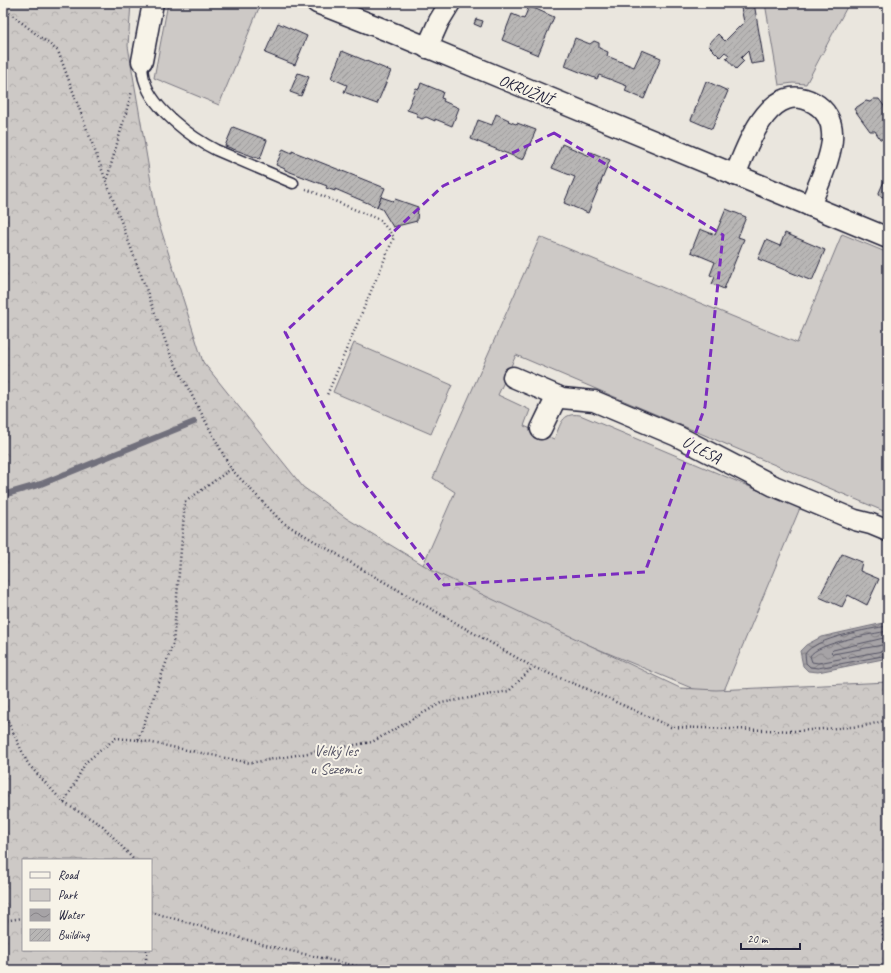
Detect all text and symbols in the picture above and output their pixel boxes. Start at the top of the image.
street label: OKRUŽNÍ [496,70,559,111]
street label: U LESA [679,432,725,469]
park label: Velký les u Sezemic [310,741,363,779]
legend [22,859,152,951]
text: Road [58,867,80,883]
text: Park [58,887,79,903]
text: Water [58,907,86,923]
scale bar [741,925,800,951]
text: Building [58,927,90,943]
text: 20 m [747,931,769,947]

